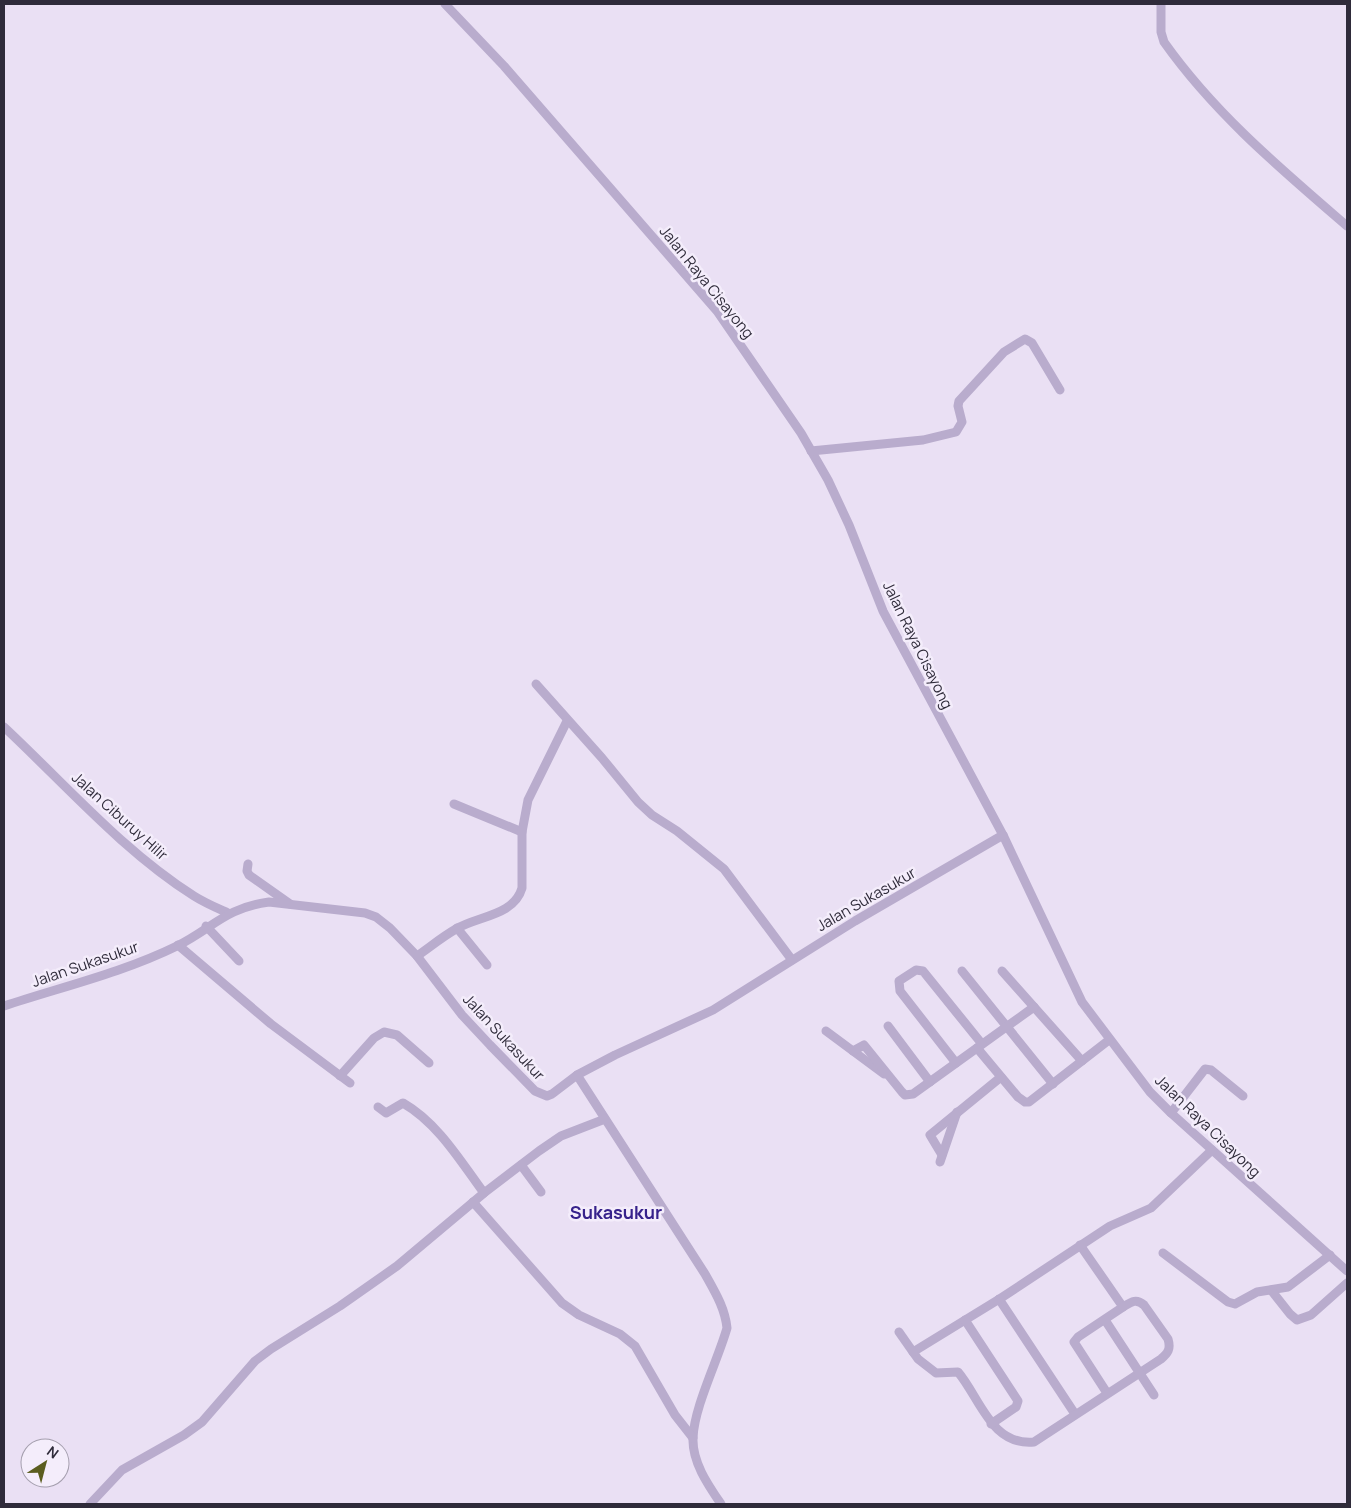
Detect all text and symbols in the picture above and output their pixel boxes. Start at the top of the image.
street label: Jalan Raya Cisayong [655,221,759,343]
street label: Jalan Raya Cisayong [878,578,958,712]
street label: Jalan Ciburuy Hilir [67,767,173,865]
street label: Jalan Sukasukur [812,862,920,936]
street label: Jalan Sukasukur [29,936,142,992]
street label: Jalan Sukasukur [458,989,550,1085]
street label: Jalan Raya Cisayong [1150,1070,1266,1182]
district label: Sukasukur [570,1200,662,1224]
north arrow [20,1438,70,1488]
text: N [43,1441,63,1463]

